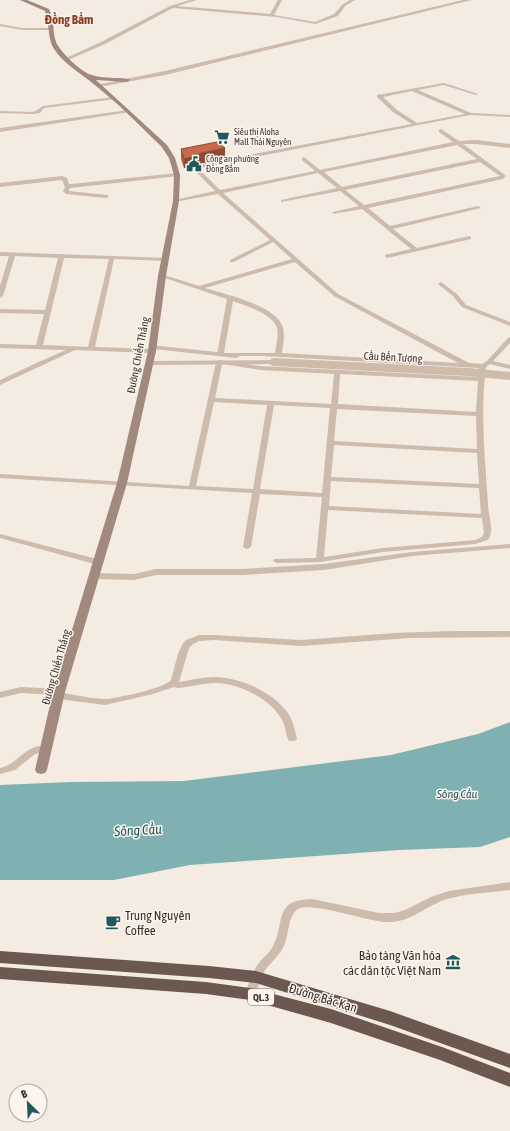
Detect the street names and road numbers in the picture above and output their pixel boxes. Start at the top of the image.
street label: Đường Chiến Thắng [125,315,151,394]
street label: Cầu Bến Tượng [363,349,423,366]
street label: Đường Chiến Thắng [39,628,73,706]
street label: Đường Bắc Kạn [287,981,359,1015]
road number: QL.3 [248,989,274,1005]

